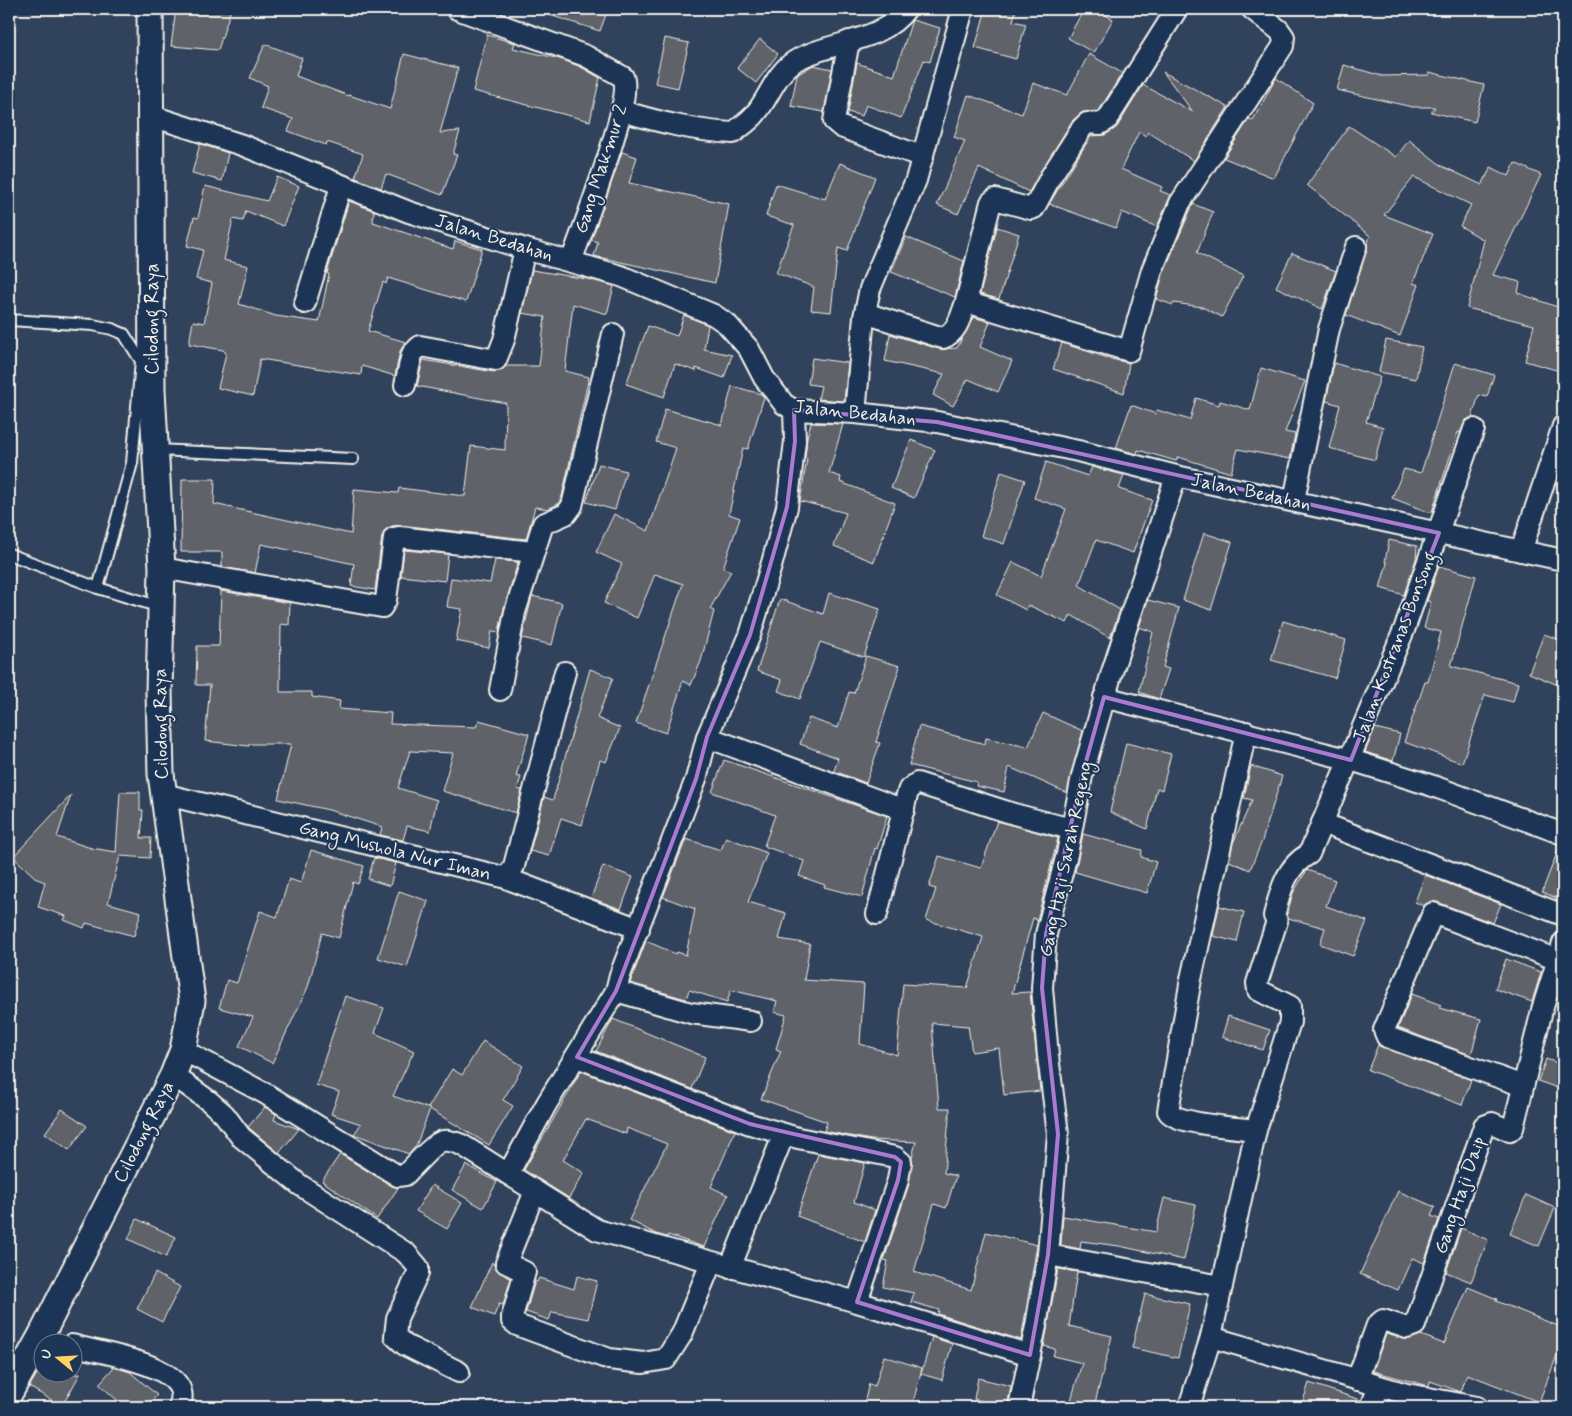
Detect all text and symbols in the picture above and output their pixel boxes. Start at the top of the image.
street label: Gang Makmur 2 [568,101,635,237]
street label: Jalan Bedahan [432,208,556,268]
street label: Cilodong Raya [140,263,168,375]
street label: Jalan Bedahan [793,394,917,432]
street label: Jalan Bedahan [1189,467,1313,517]
street label: Jalan Kostranas Bonsong [1347,548,1446,747]
street label: Cilodong Raya [148,668,177,780]
street label: Gang Haji Sarah Regeng [1033,759,1101,960]
street label: Gang Mushola Nur Iman [296,815,494,889]
street label: Cilodong Raya [108,1077,183,1189]
street label: Gang Haji Daip [1428,1133,1494,1258]
north arrow [32,1334,82,1384]
text: U [37,1347,57,1361]

